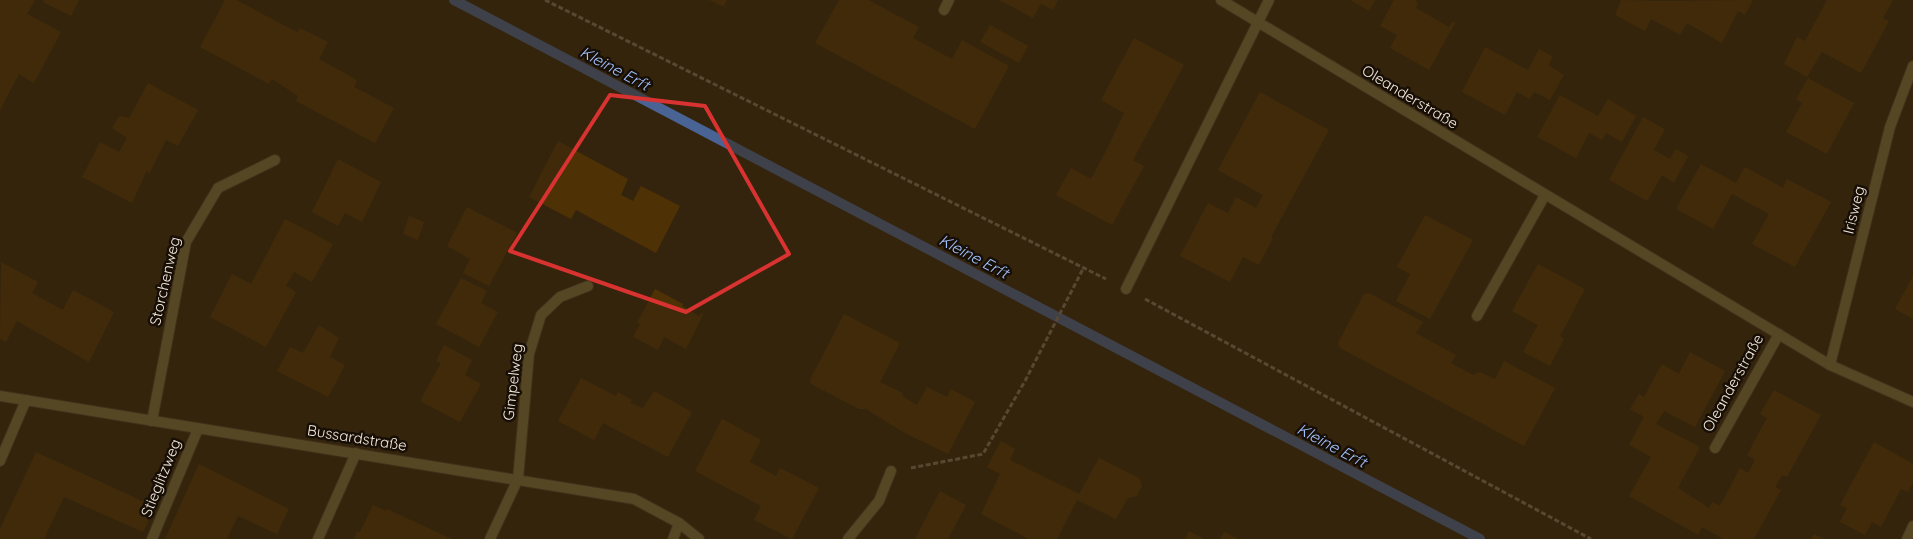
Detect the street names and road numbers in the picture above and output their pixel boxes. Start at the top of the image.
street label: Oleanderstraße [1359,60,1462,133]
street label: Irisweg [1838,184,1869,236]
street label: Storchenweg [145,235,184,327]
street label: Oleanderstraße [1698,331,1767,435]
street label: Gimpelweg [498,342,527,421]
street label: Bussardstraße [306,420,408,455]
street label: Stieglitzweg [136,436,185,520]

